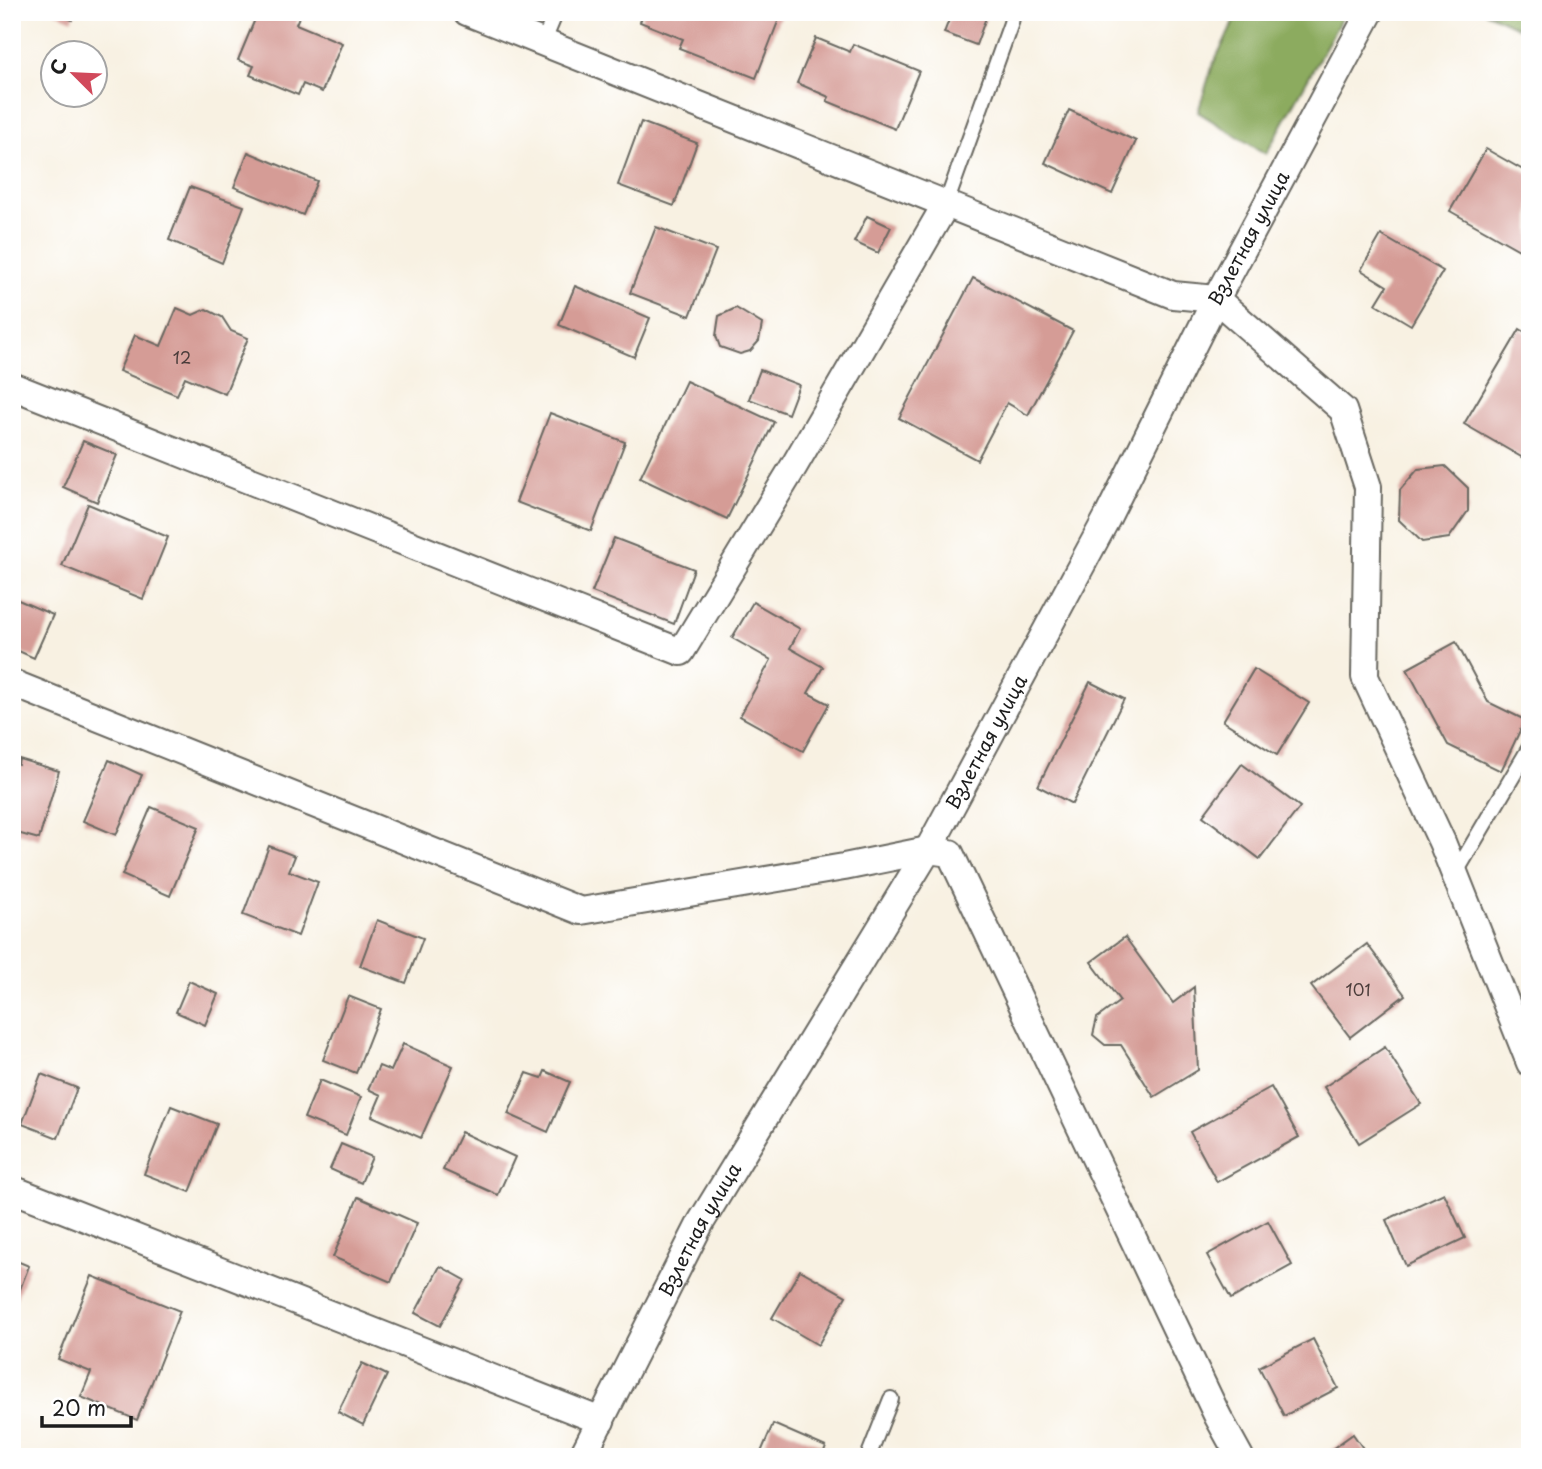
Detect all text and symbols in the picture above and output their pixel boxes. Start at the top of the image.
north arrow [38,38,108,108]
text: С [42,54,73,79]
street label: Взлетная улица [1200,165,1295,310]
house number: 12 [173,345,191,369]
street label: Взлетная улица [938,669,1033,814]
house number: 101 [1346,977,1370,1001]
street label: Взлетная улица [651,1157,747,1301]
scale bar [42,1385,131,1429]
text: 20 m [52,1391,106,1423]

